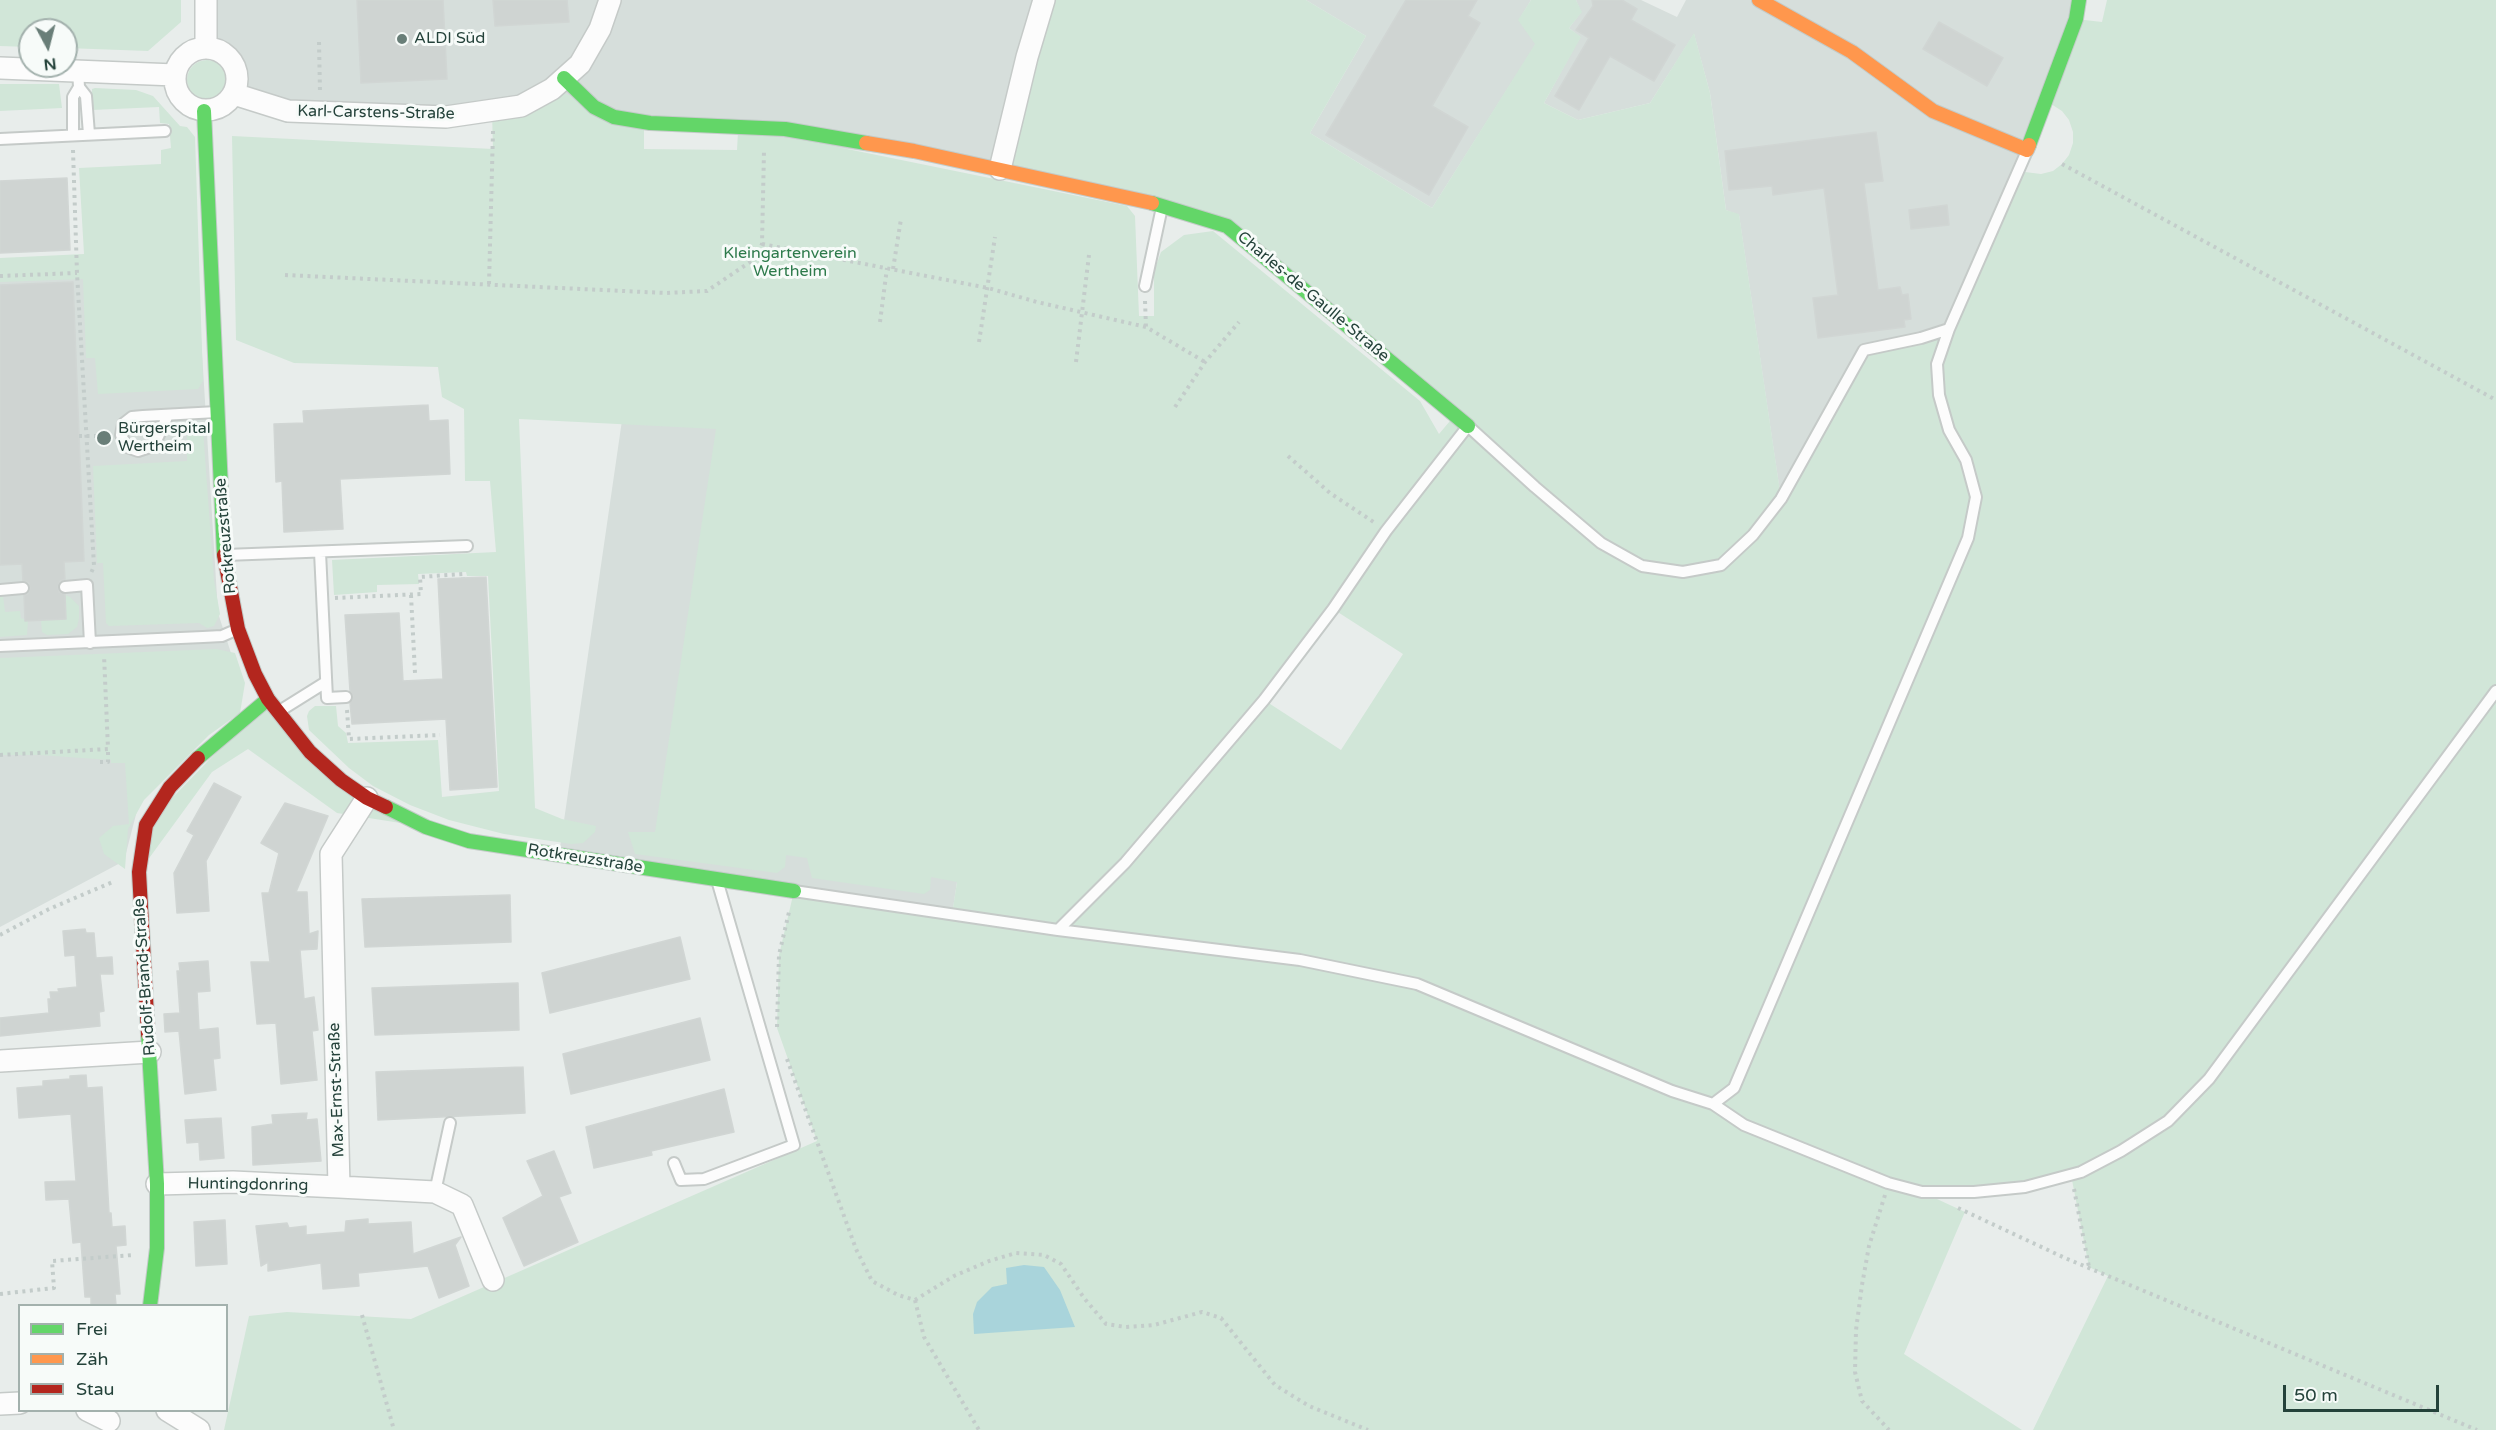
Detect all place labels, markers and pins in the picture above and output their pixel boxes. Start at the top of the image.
place label: ALDI Süd [414,29,485,49]
marker: ALDI Süd [395,32,409,46]
place label: Bürgerspital Wertheim [118,419,211,457]
marker: Bürgerspital Wertheim [95,429,113,447]

